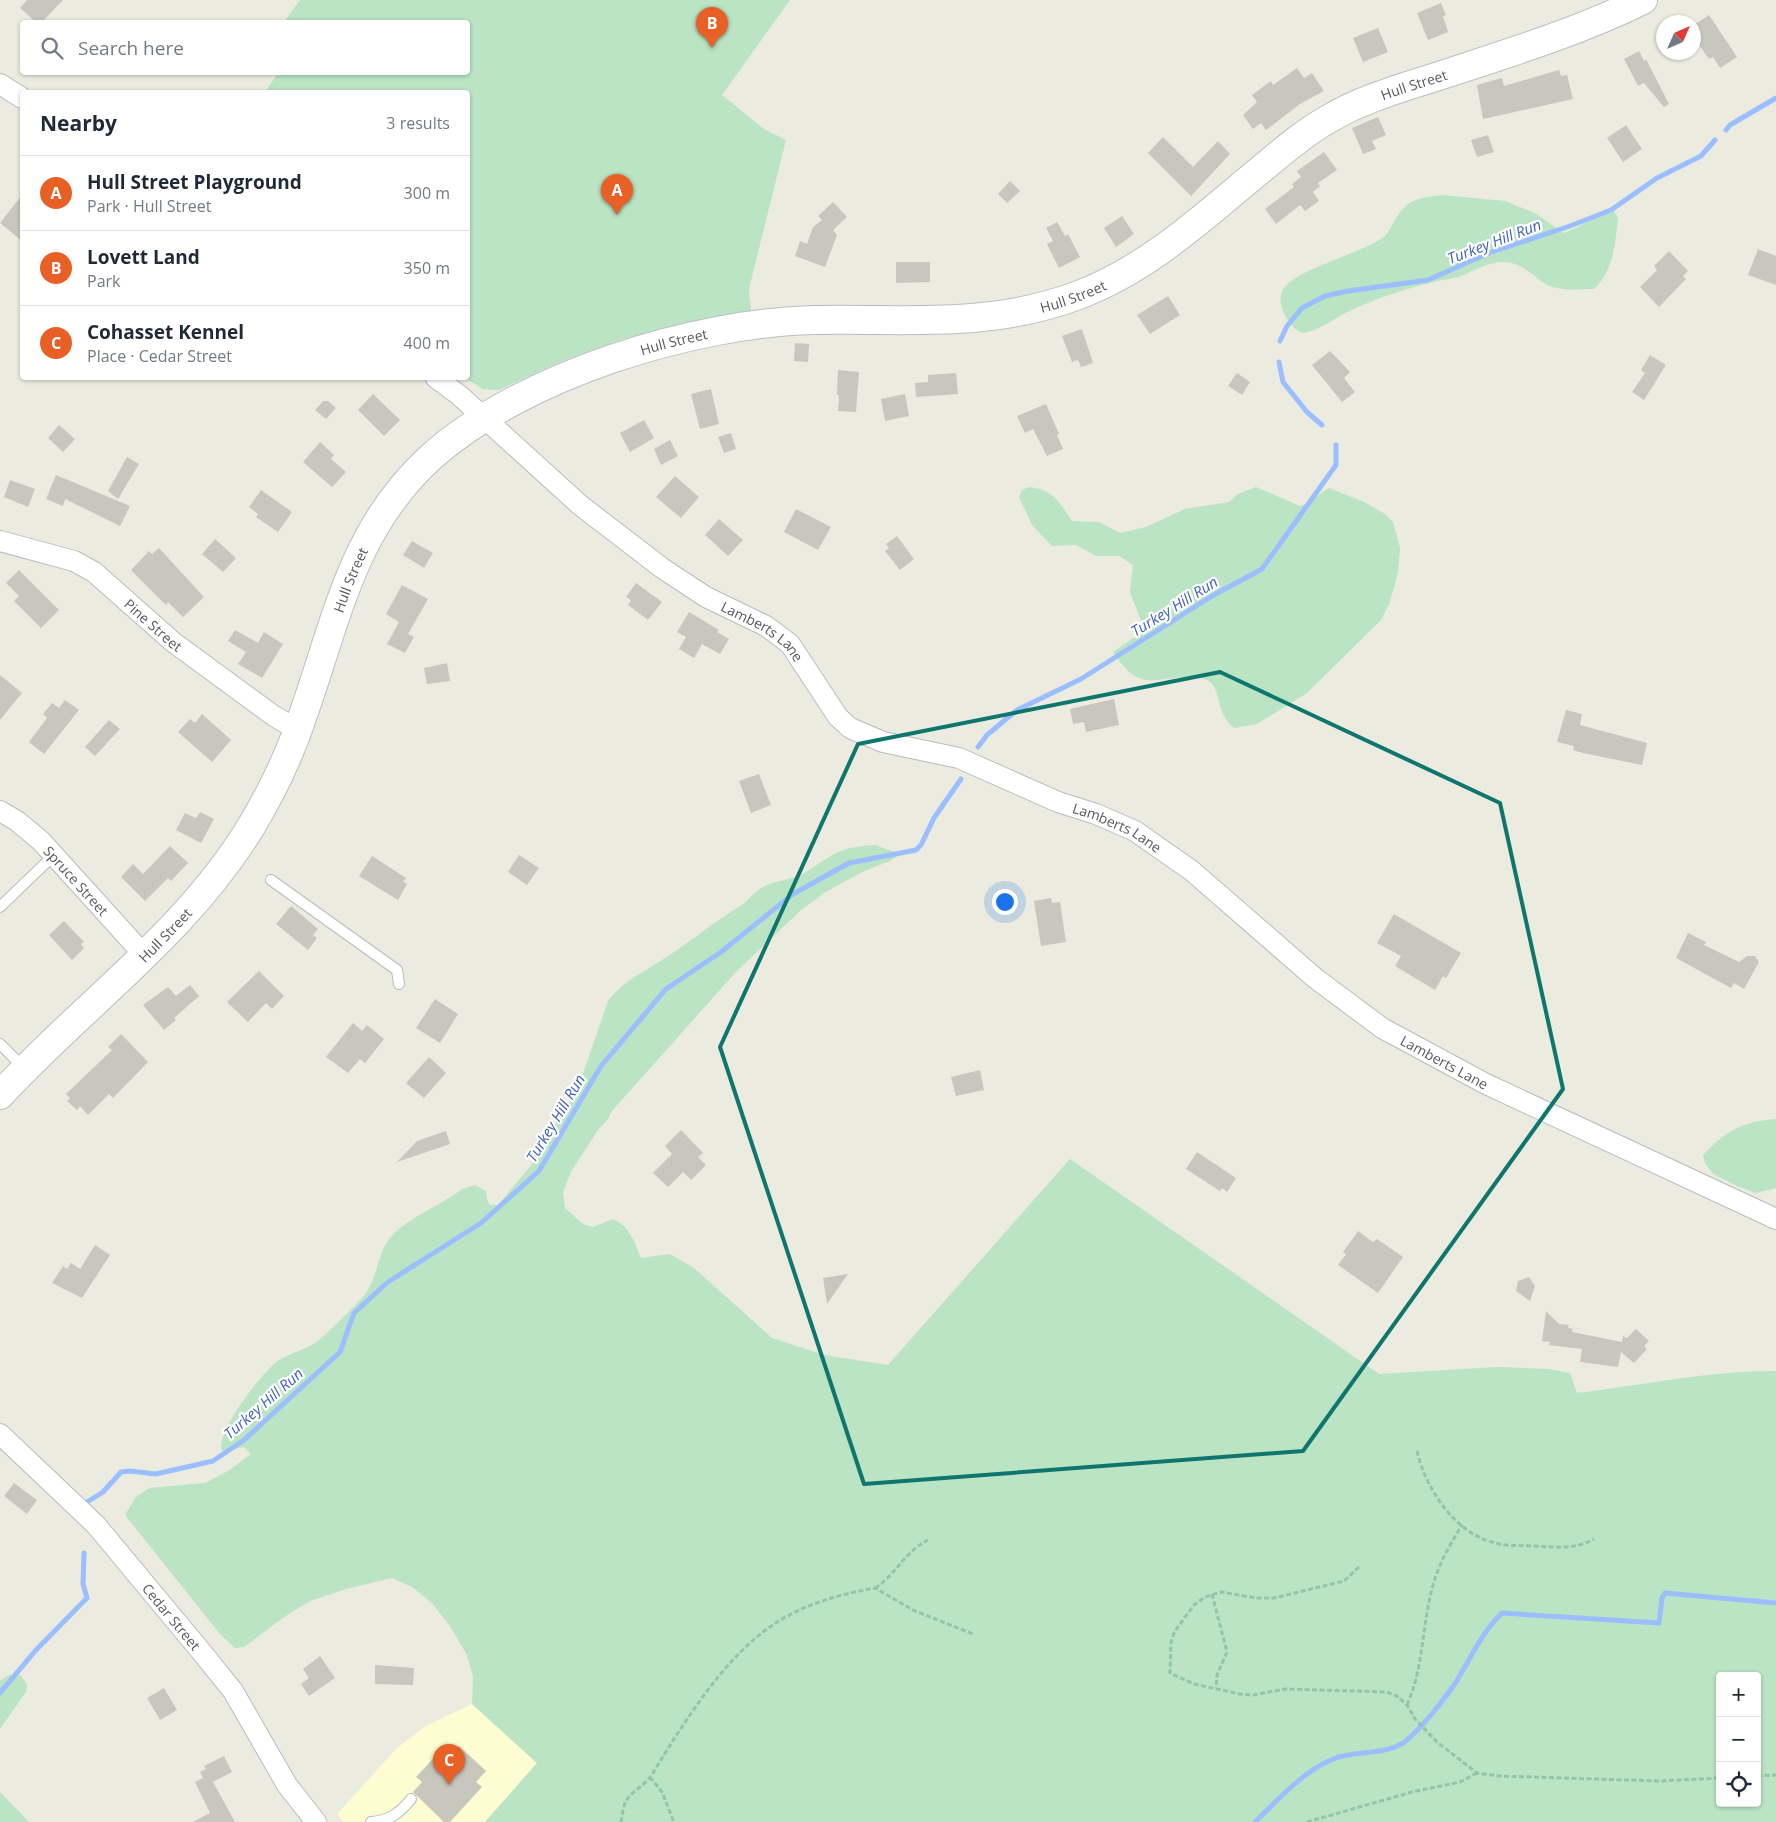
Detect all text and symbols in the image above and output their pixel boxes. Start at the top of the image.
pin: B [696,7,728,48]
north arrow [1656,15,1701,60]
search box [20,20,470,75]
icon: search [38,34,66,62]
text: Search here [78,35,184,61]
street label: Hull Street [1378,64,1449,104]
text: Nearby [40,109,117,137]
text: 3 results [386,112,450,134]
text: Hull Street Playground [87,169,302,195]
pin: A [601,174,633,215]
text: A [50,182,62,204]
text: 300 m [404,182,450,204]
text: Park · Hull Street [87,195,212,217]
water label: Turkey Hill Run [1444,214,1544,268]
text: Lovett Land [87,244,200,270]
text: B [51,257,61,279]
text: 350 m [404,257,450,279]
text: Park [87,270,120,292]
street label: Hull Street [1038,275,1109,316]
text: Cohasset Kennel [87,319,244,345]
street label: Hull Street [638,324,709,359]
text: C [51,332,61,354]
text: 400 m [404,332,450,354]
text: Place · Cedar Street [87,345,232,367]
street label: Hull Street [328,544,372,615]
water label: Turkey Hill Run [1127,571,1221,641]
street label: Pine Street [121,594,186,655]
street label: Lamberts Lane [718,596,808,665]
street label: Lamberts Lane [1070,798,1166,857]
street label: Spruce Street [40,841,113,919]
your location [992,889,1018,915]
street label: Hull Street [134,903,196,966]
street label: Lamberts Lane [1397,1030,1492,1093]
water label: Turkey Hill Run [521,1070,589,1166]
water label: Turkey Hill Run [219,1363,307,1443]
street label: Cedar Street [138,1579,205,1654]
map controls [1716,1672,1761,1807]
button: + [1716,1672,1761,1717]
button: − [1716,1717,1761,1762]
pin: C [433,1744,465,1785]
button: locate [1716,1762,1761,1807]

